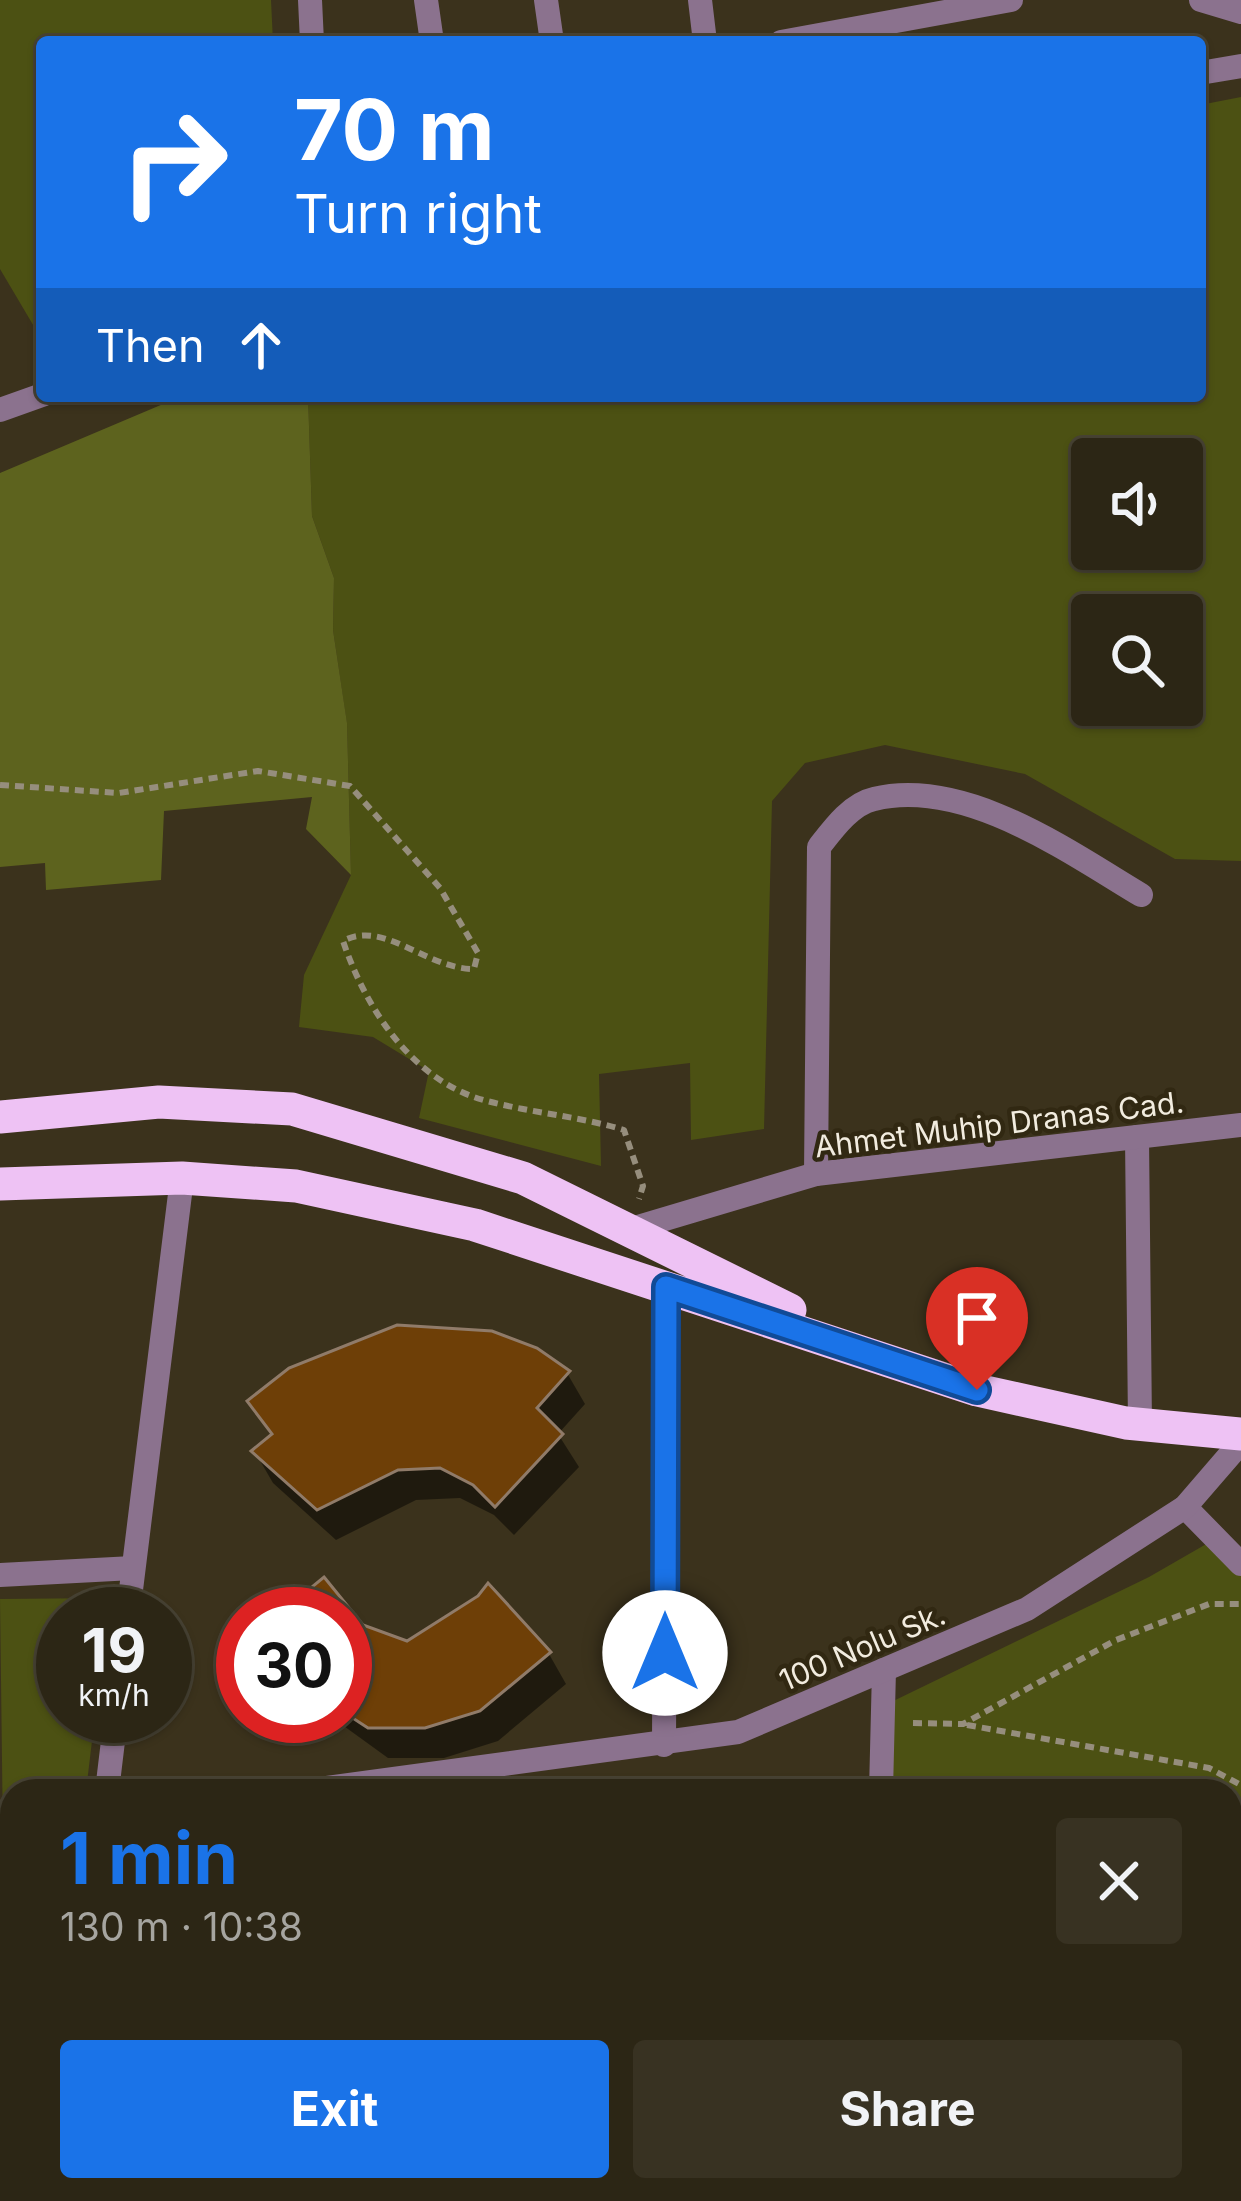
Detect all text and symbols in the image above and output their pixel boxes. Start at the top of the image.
text: 70 m [294,79,495,180]
icon: right [96,84,252,240]
text: Turn right [294,181,542,246]
icon: ahead [228,312,294,378]
text: Then [96,318,204,373]
map controls [1071,438,1203,726]
button: sound [1071,438,1203,570]
button: search [1071,594,1203,726]
street label: Ahmet Muhip Dranas Cad. [812,1083,1186,1165]
pin [926,1267,1028,1390]
icon: arrive [944,1285,1010,1351]
speed limit sign: 30 [216,1587,372,1743]
position arrow [602,1590,728,1716]
street label: 100 Nolu Sk. [774,1596,950,1698]
text: 19 [82,1614,146,1686]
text: km/h [78,1677,150,1713]
text: 1 min [60,1814,238,1901]
button: close [1056,1818,1182,1944]
text: 130 m · 10:38 [60,1903,303,1950]
button: Exit [60,2040,609,2178]
button: Share [633,2040,1182,2178]

